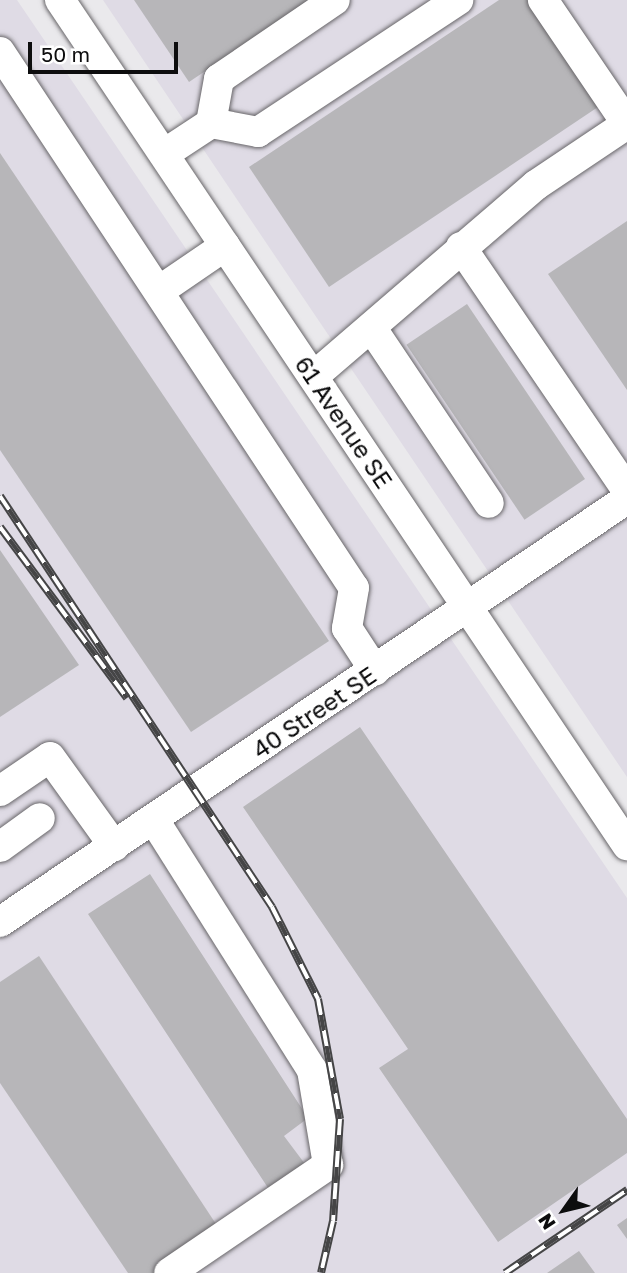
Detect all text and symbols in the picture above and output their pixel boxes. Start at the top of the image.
scale bar [32,28,182,72]
text: 50 m [41,41,90,67]
street label: 61 Avenue SE [289,351,399,493]
street label: 40 Street SE [247,660,381,764]
north arrow [529,1175,599,1245]
text: N [533,1210,560,1234]

